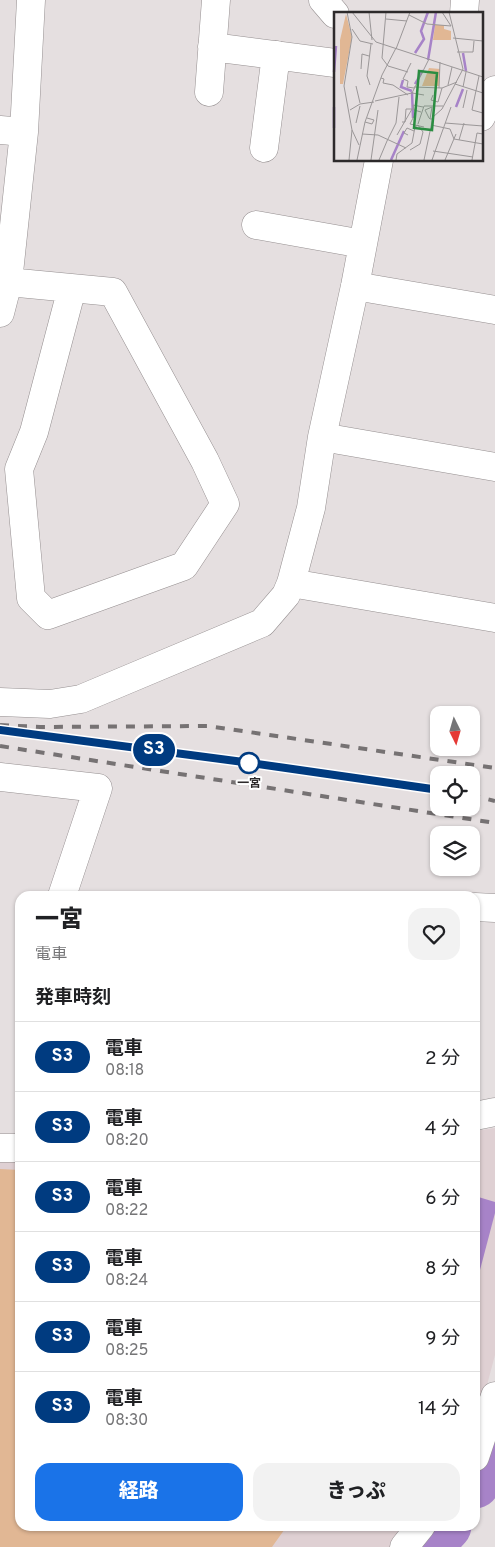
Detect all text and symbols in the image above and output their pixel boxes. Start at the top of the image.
inset map [334,12,482,161]
north arrow [430,706,480,756]
map controls [430,706,480,876]
line badge: S3 [132,734,176,766]
text: S3 [143,738,165,761]
marker: 一宮 [238,752,260,774]
button: locate [430,766,480,816]
place label: 一宮 [237,776,261,792]
button: layers [430,826,480,876]
text: 一宮 [35,906,83,936]
button: heart [408,908,460,960]
text: 電車 [35,945,67,965]
text: 発車時刻 [35,986,111,1010]
text: 電車 [105,1037,143,1061]
text: S3 [52,1045,73,1068]
text: 2 分 [425,1047,460,1071]
text: 08:18 [105,1061,144,1081]
text: 電車 [105,1107,143,1131]
text: S3 [52,1115,73,1138]
text: 4 分 [425,1117,460,1141]
text: 08:20 [105,1131,149,1151]
text: 電車 [105,1177,143,1201]
text: S3 [52,1185,73,1208]
text: 6 分 [425,1187,460,1211]
text: 08:22 [105,1201,148,1221]
text: 電車 [105,1247,143,1271]
text: S3 [52,1255,73,1278]
text: 8 分 [425,1257,460,1281]
text: 08:24 [105,1271,148,1291]
text: 電車 [105,1317,143,1341]
text: S3 [52,1325,73,1348]
text: 9 分 [425,1327,460,1351]
text: 08:25 [105,1341,148,1361]
text: 電車 [105,1387,143,1411]
text: S3 [52,1395,73,1418]
text: 14 分 [418,1397,460,1421]
text: 08:30 [105,1411,148,1431]
button: 経路 [35,1463,243,1521]
button: きっぷ [253,1463,460,1521]

